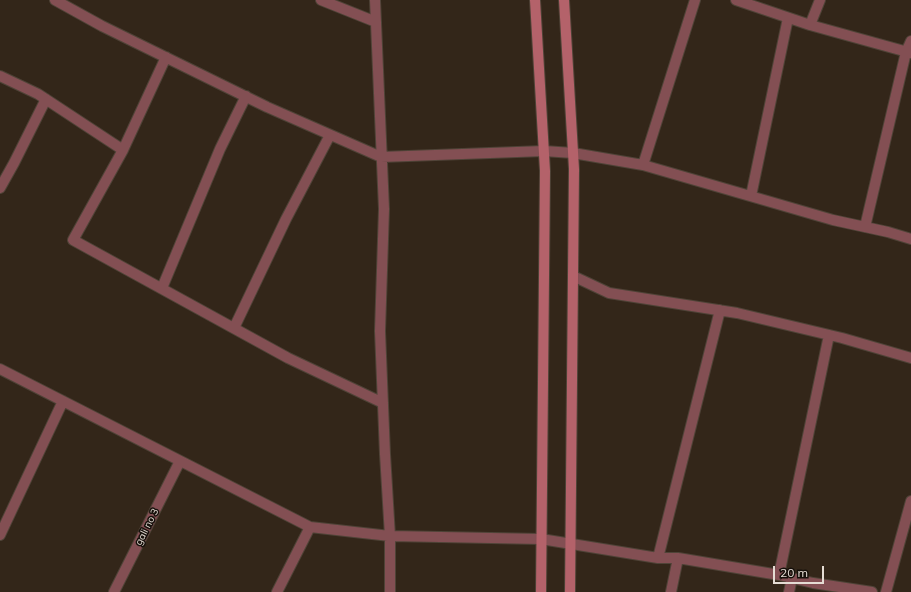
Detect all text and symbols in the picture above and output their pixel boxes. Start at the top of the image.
street label: gali no 3 [133,507,161,547]
scale bar [775,558,826,584]
text: 20 m [780,565,808,580]

